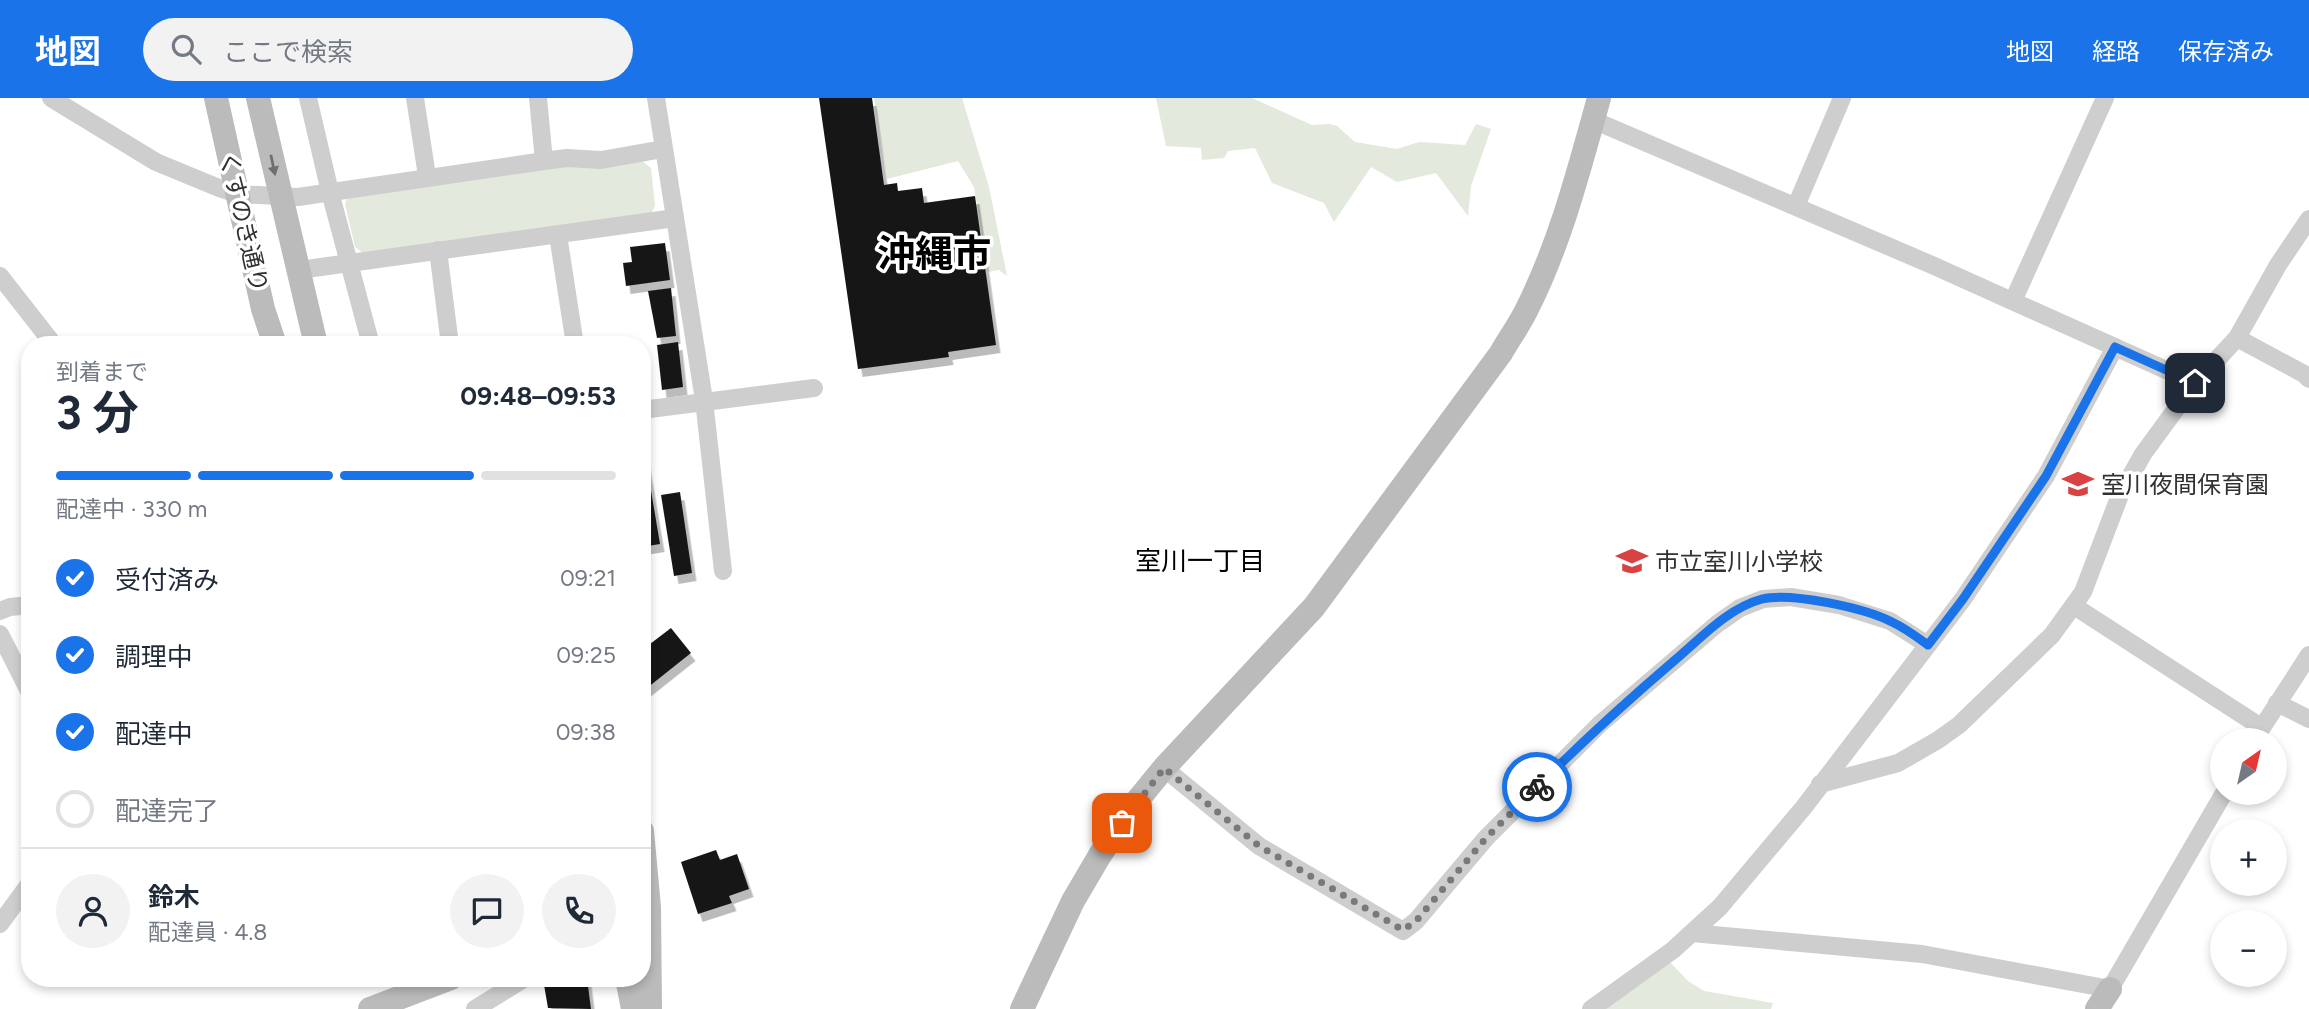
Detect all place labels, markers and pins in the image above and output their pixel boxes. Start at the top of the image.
pin [2165,353,2225,413]
school or university icon: 室川夜間保育園 [2061,467,2095,501]
place label: 室川夜間保育園 [2101,470,2269,499]
school or university icon: 市立室川小学校 [1615,544,1649,578]
place label: 市立室川小学校 [1655,547,1823,576]
pin [1092,793,1152,853]

